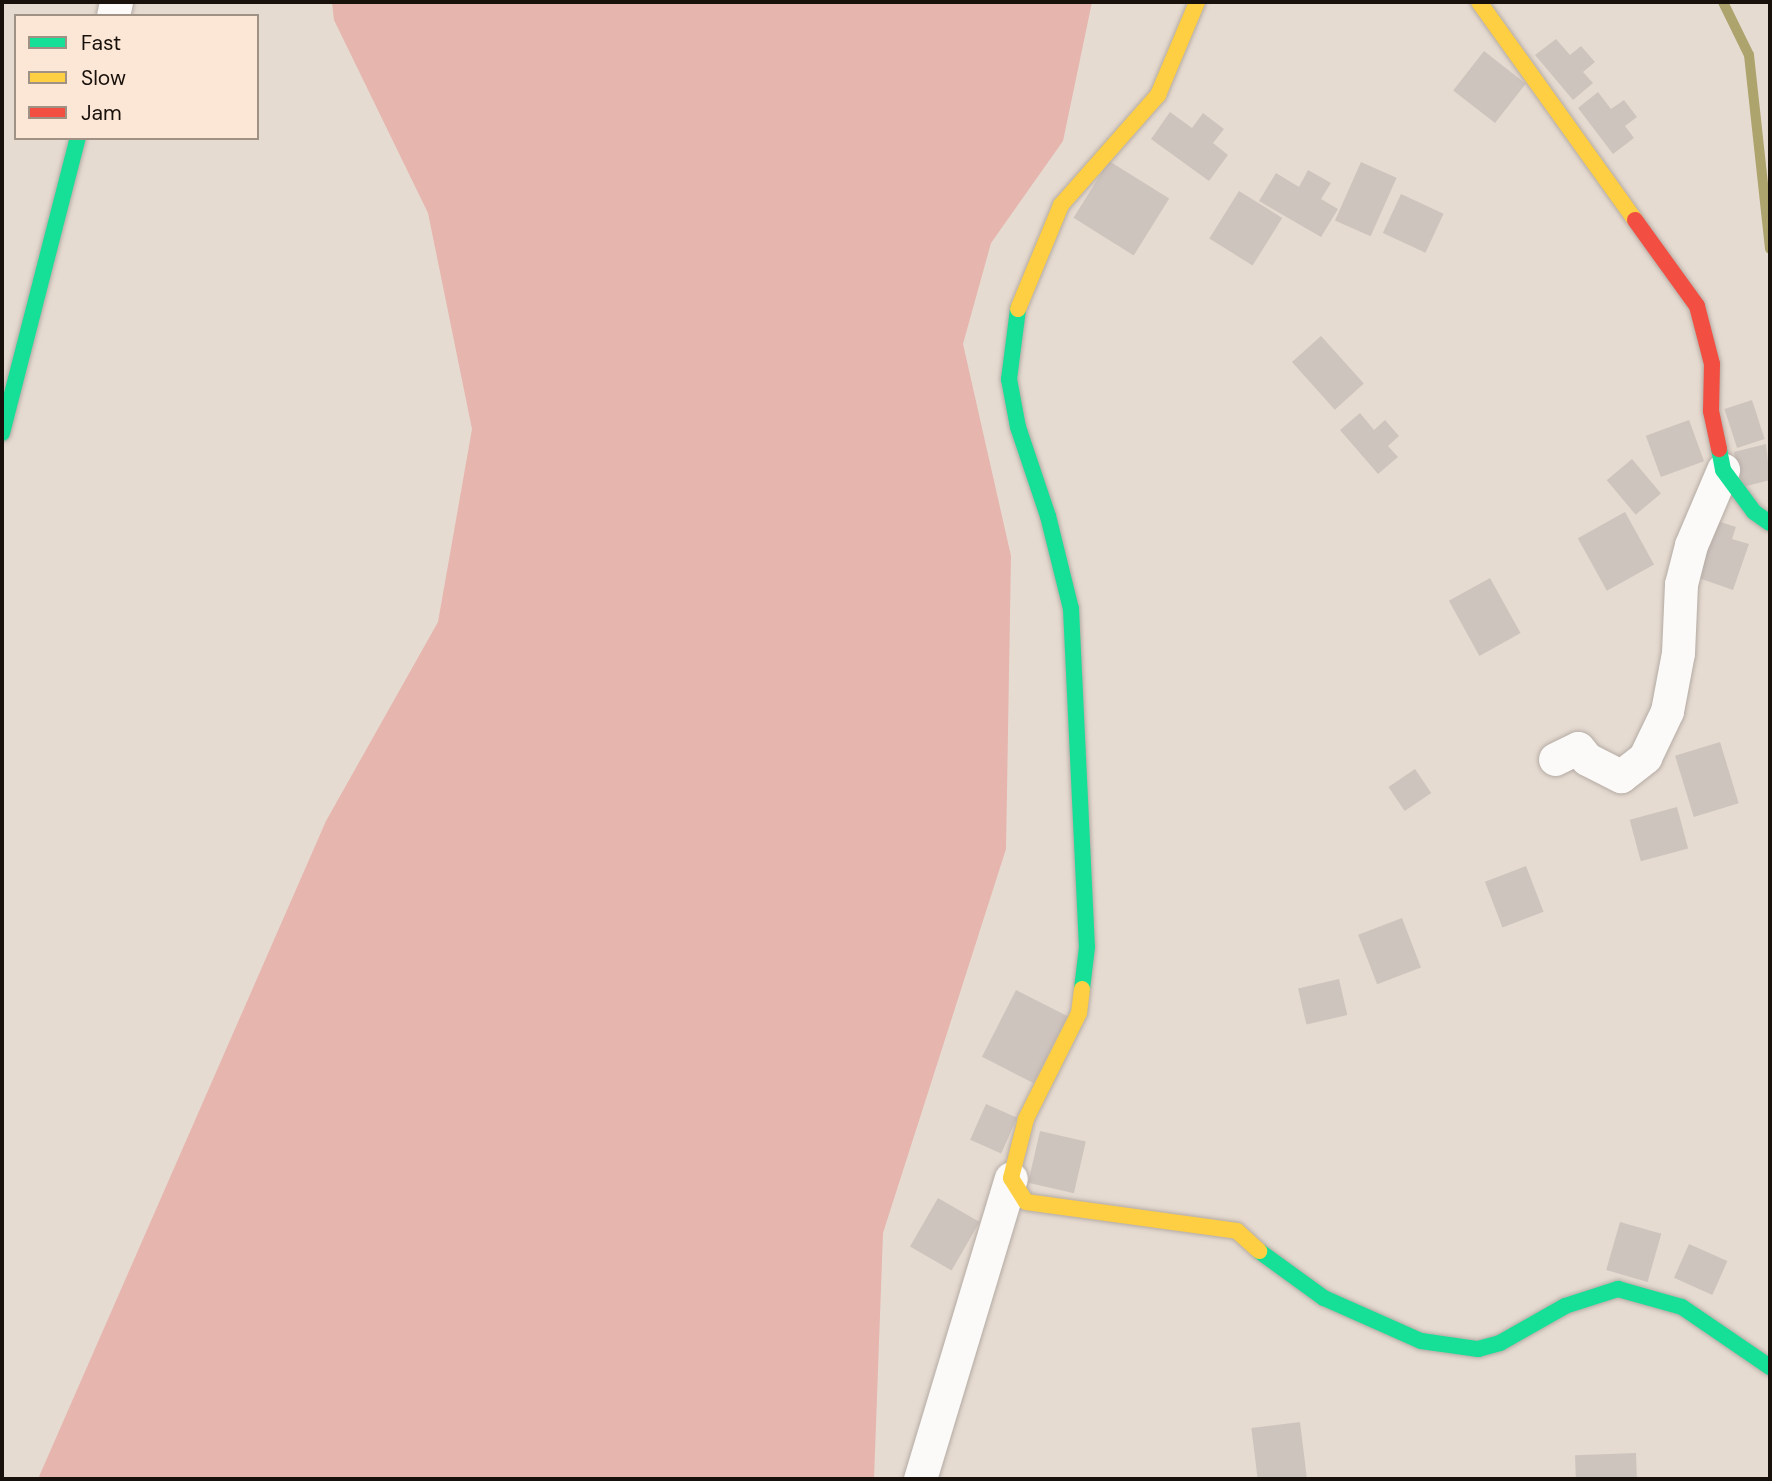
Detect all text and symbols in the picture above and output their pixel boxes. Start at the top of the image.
legend [14,14,259,140]
text: Fast [81,29,121,57]
text: Slow [81,64,126,92]
text: Jam [81,99,122,127]

